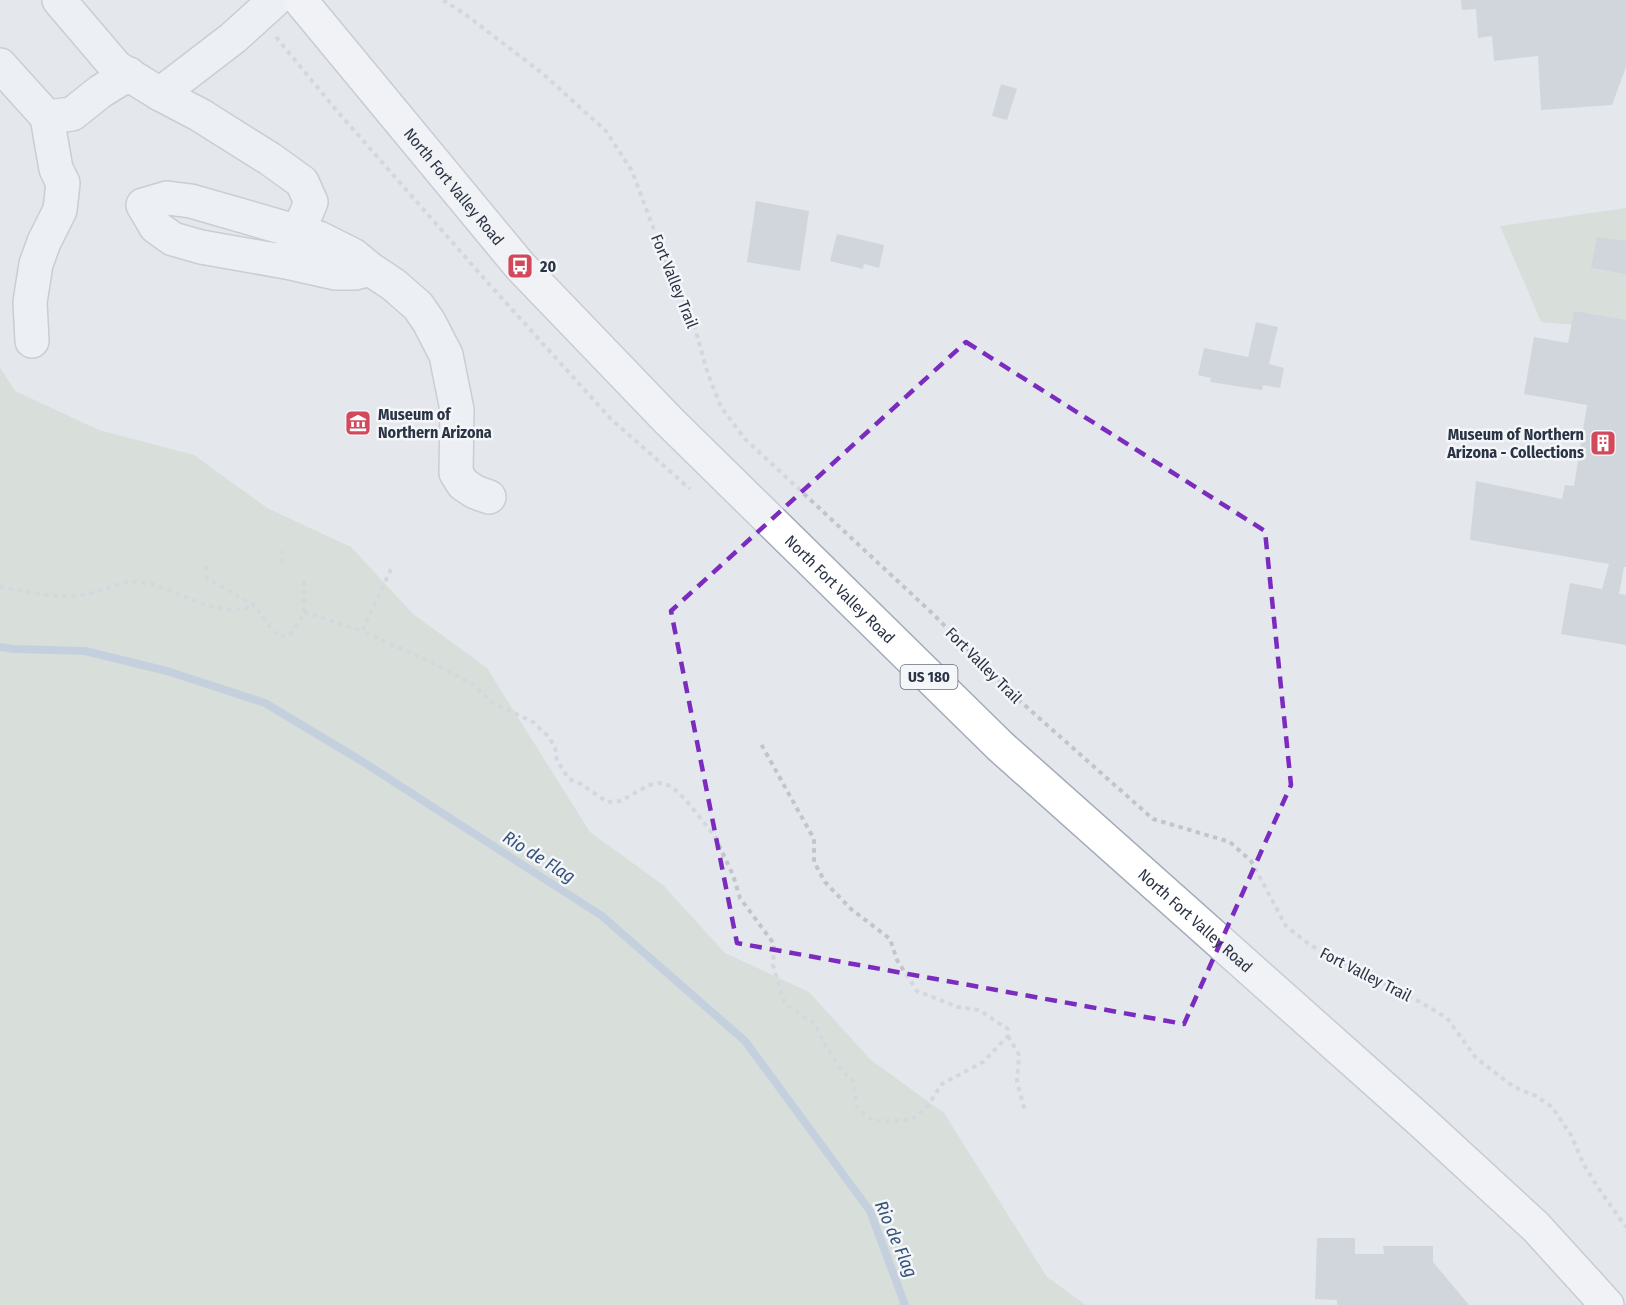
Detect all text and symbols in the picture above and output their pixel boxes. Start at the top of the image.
street label: North Fort Valley Road [400,124,508,249]
street label: Fort Valley Trail [647,231,702,331]
bus stop icon: 20 [505,251,535,281]
place label: 20 [539,257,556,276]
place label: Museum of Northern Arizona [378,405,492,442]
museum icon: Museum of Northern Arizona [343,408,373,438]
place label: Museum of Northern Arizona - Collections [1446,425,1584,462]
building icon: Museum of Northern Arizona - Collections [1588,428,1618,458]
street label: North Fort Valley Road [781,531,899,647]
street label: Fort Valley Trail [942,623,1026,707]
road number: US 180 [900,665,958,689]
water label: Rio de Flag [499,826,579,888]
street label: North Fort Valley Road [1134,865,1256,976]
street label: Fort Valley Trail [1317,943,1415,1006]
water label: Rio de Flag [870,1197,922,1281]

